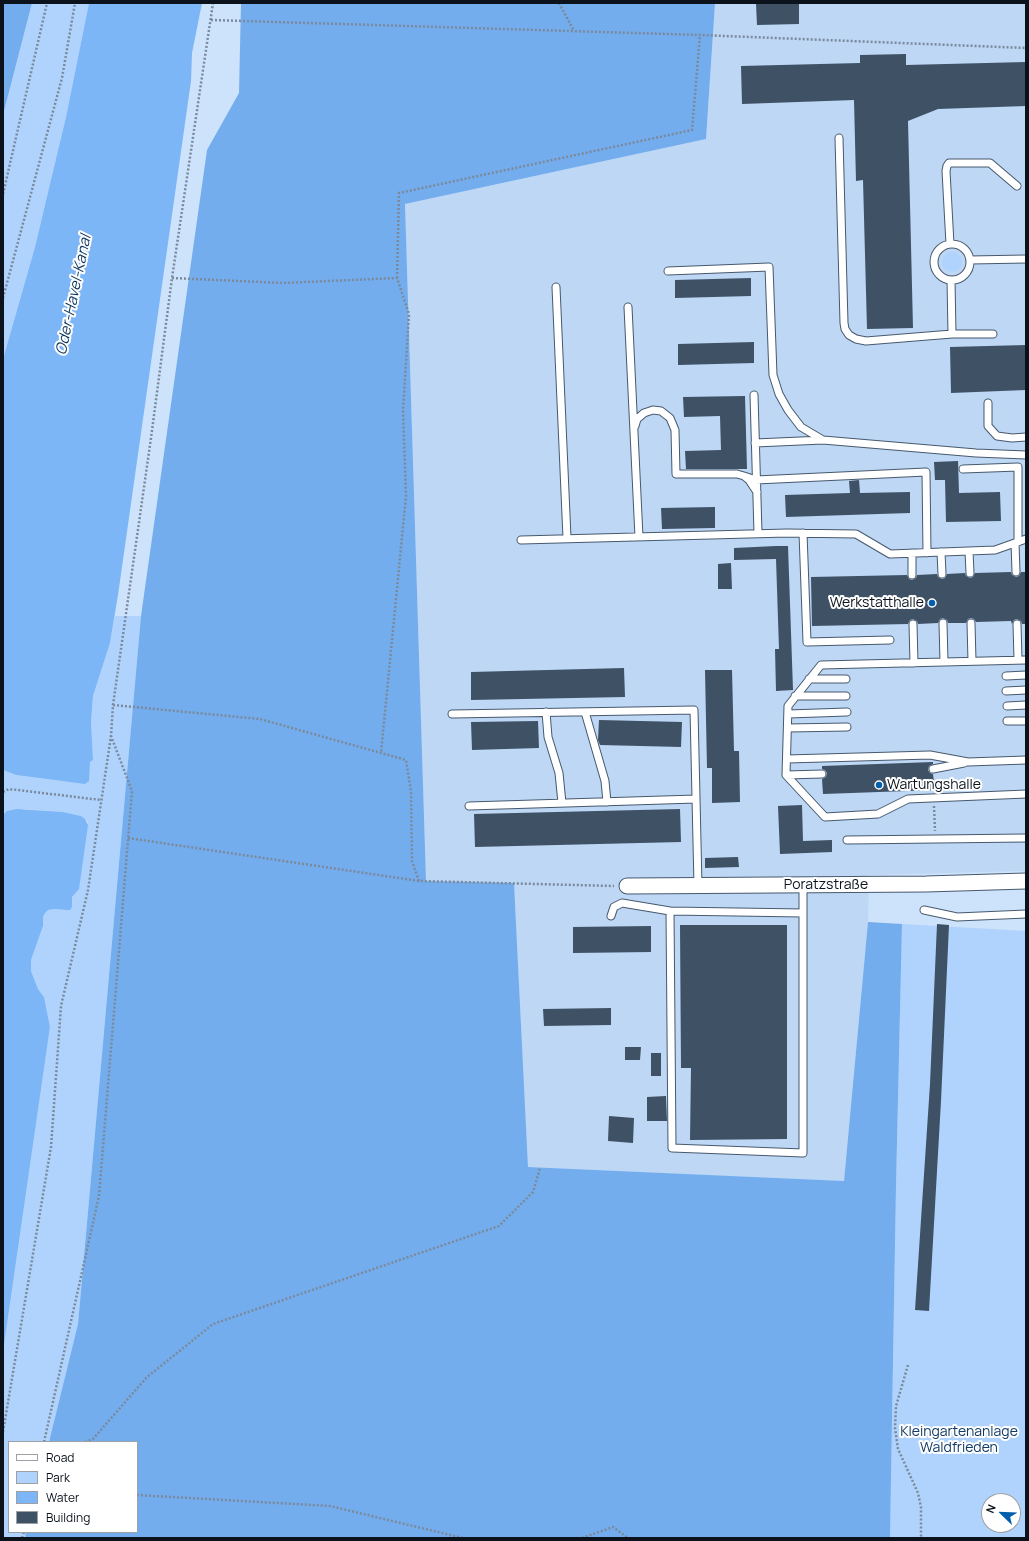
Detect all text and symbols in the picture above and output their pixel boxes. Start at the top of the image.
water label: Oder-Havel-Kanal [52,233,96,357]
place label: Werkstatthalle [830,595,924,611]
marker: Werkstatthalle [927,598,937,608]
place label: Wartungshalle [887,777,981,793]
marker: Wartungshalle [874,780,884,790]
street label: Poratzstraße [784,877,868,893]
park label: Kleingartenanlage Waldfrieden [900,1424,1018,1456]
legend [8,1441,138,1533]
text: Road [46,1449,74,1466]
text: Park [46,1469,70,1486]
text: Water [46,1489,79,1506]
north arrow [981,1493,1021,1533]
text: N [982,1502,999,1515]
text: Building [46,1509,90,1526]

